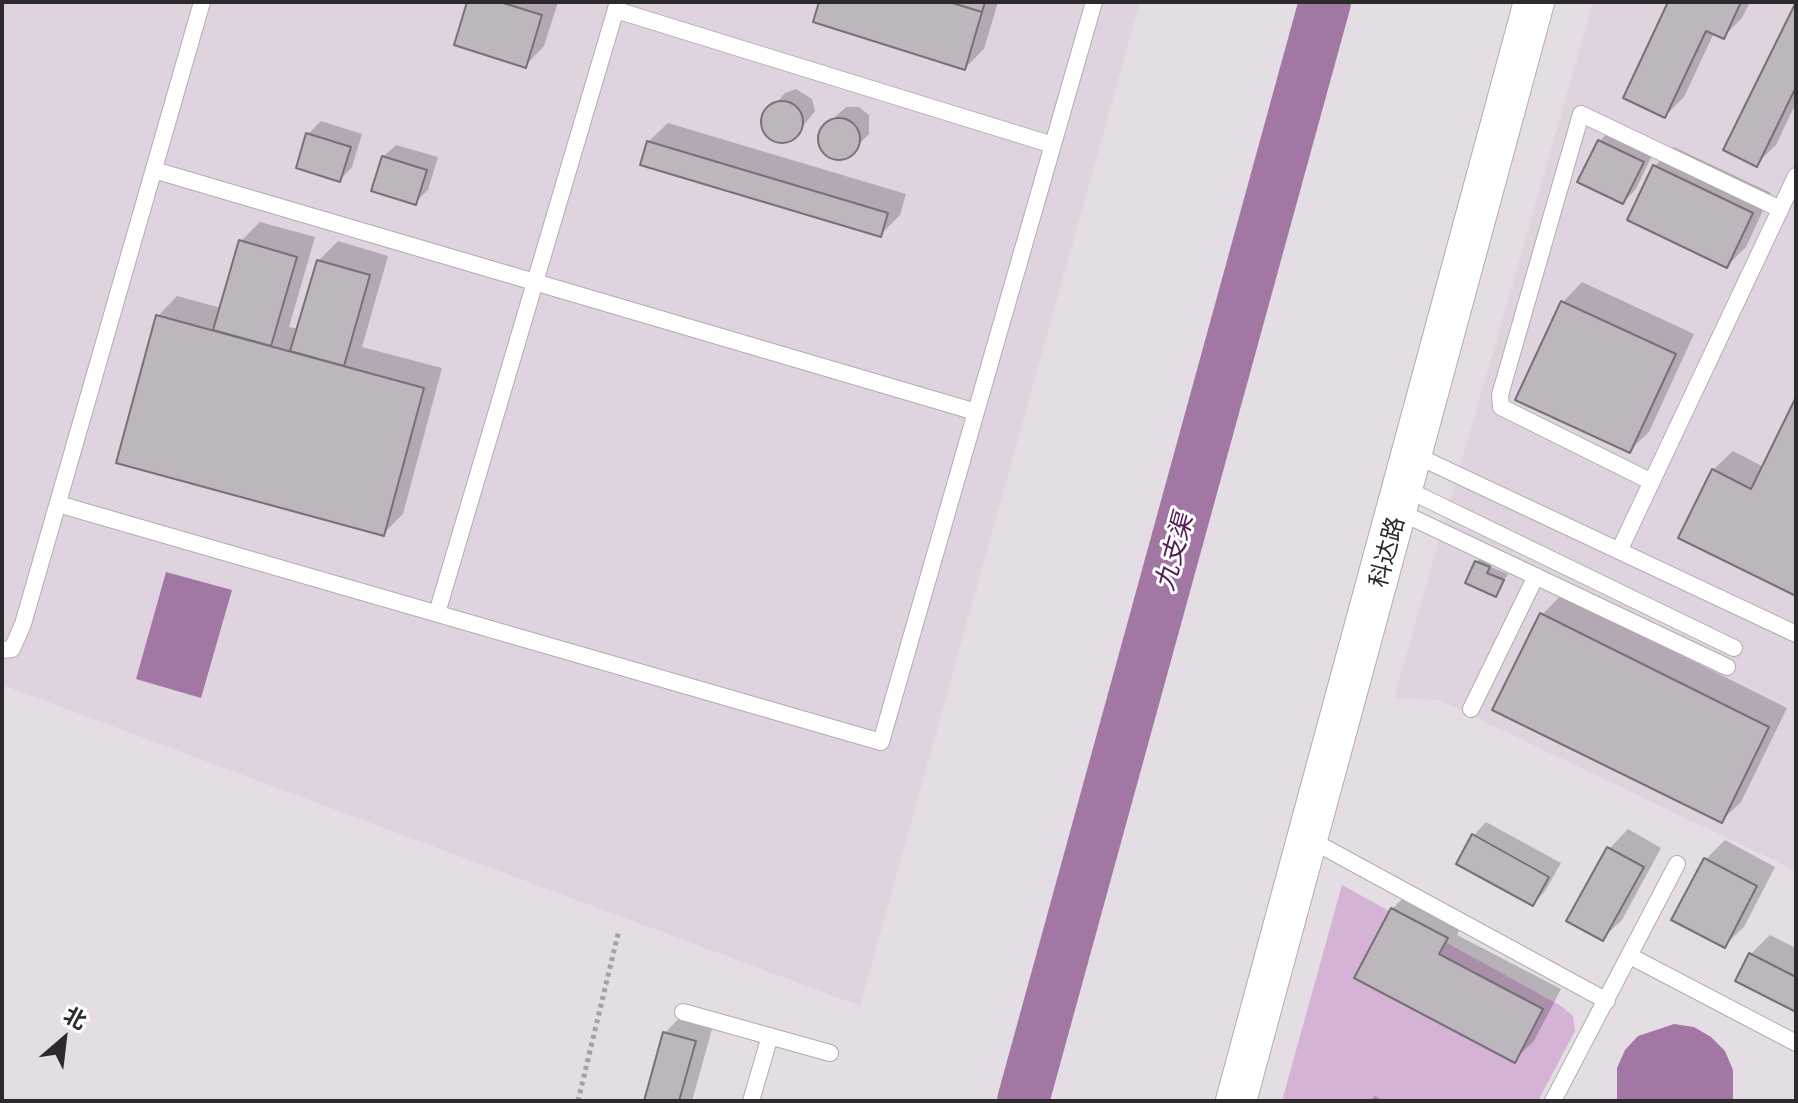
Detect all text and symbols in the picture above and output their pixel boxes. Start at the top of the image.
water label: 九支渠 [1149,510,1199,594]
street label: 科达路 [1364,513,1410,591]
north arrow [24,999,104,1079]
text: 北 [60,1001,91,1034]

